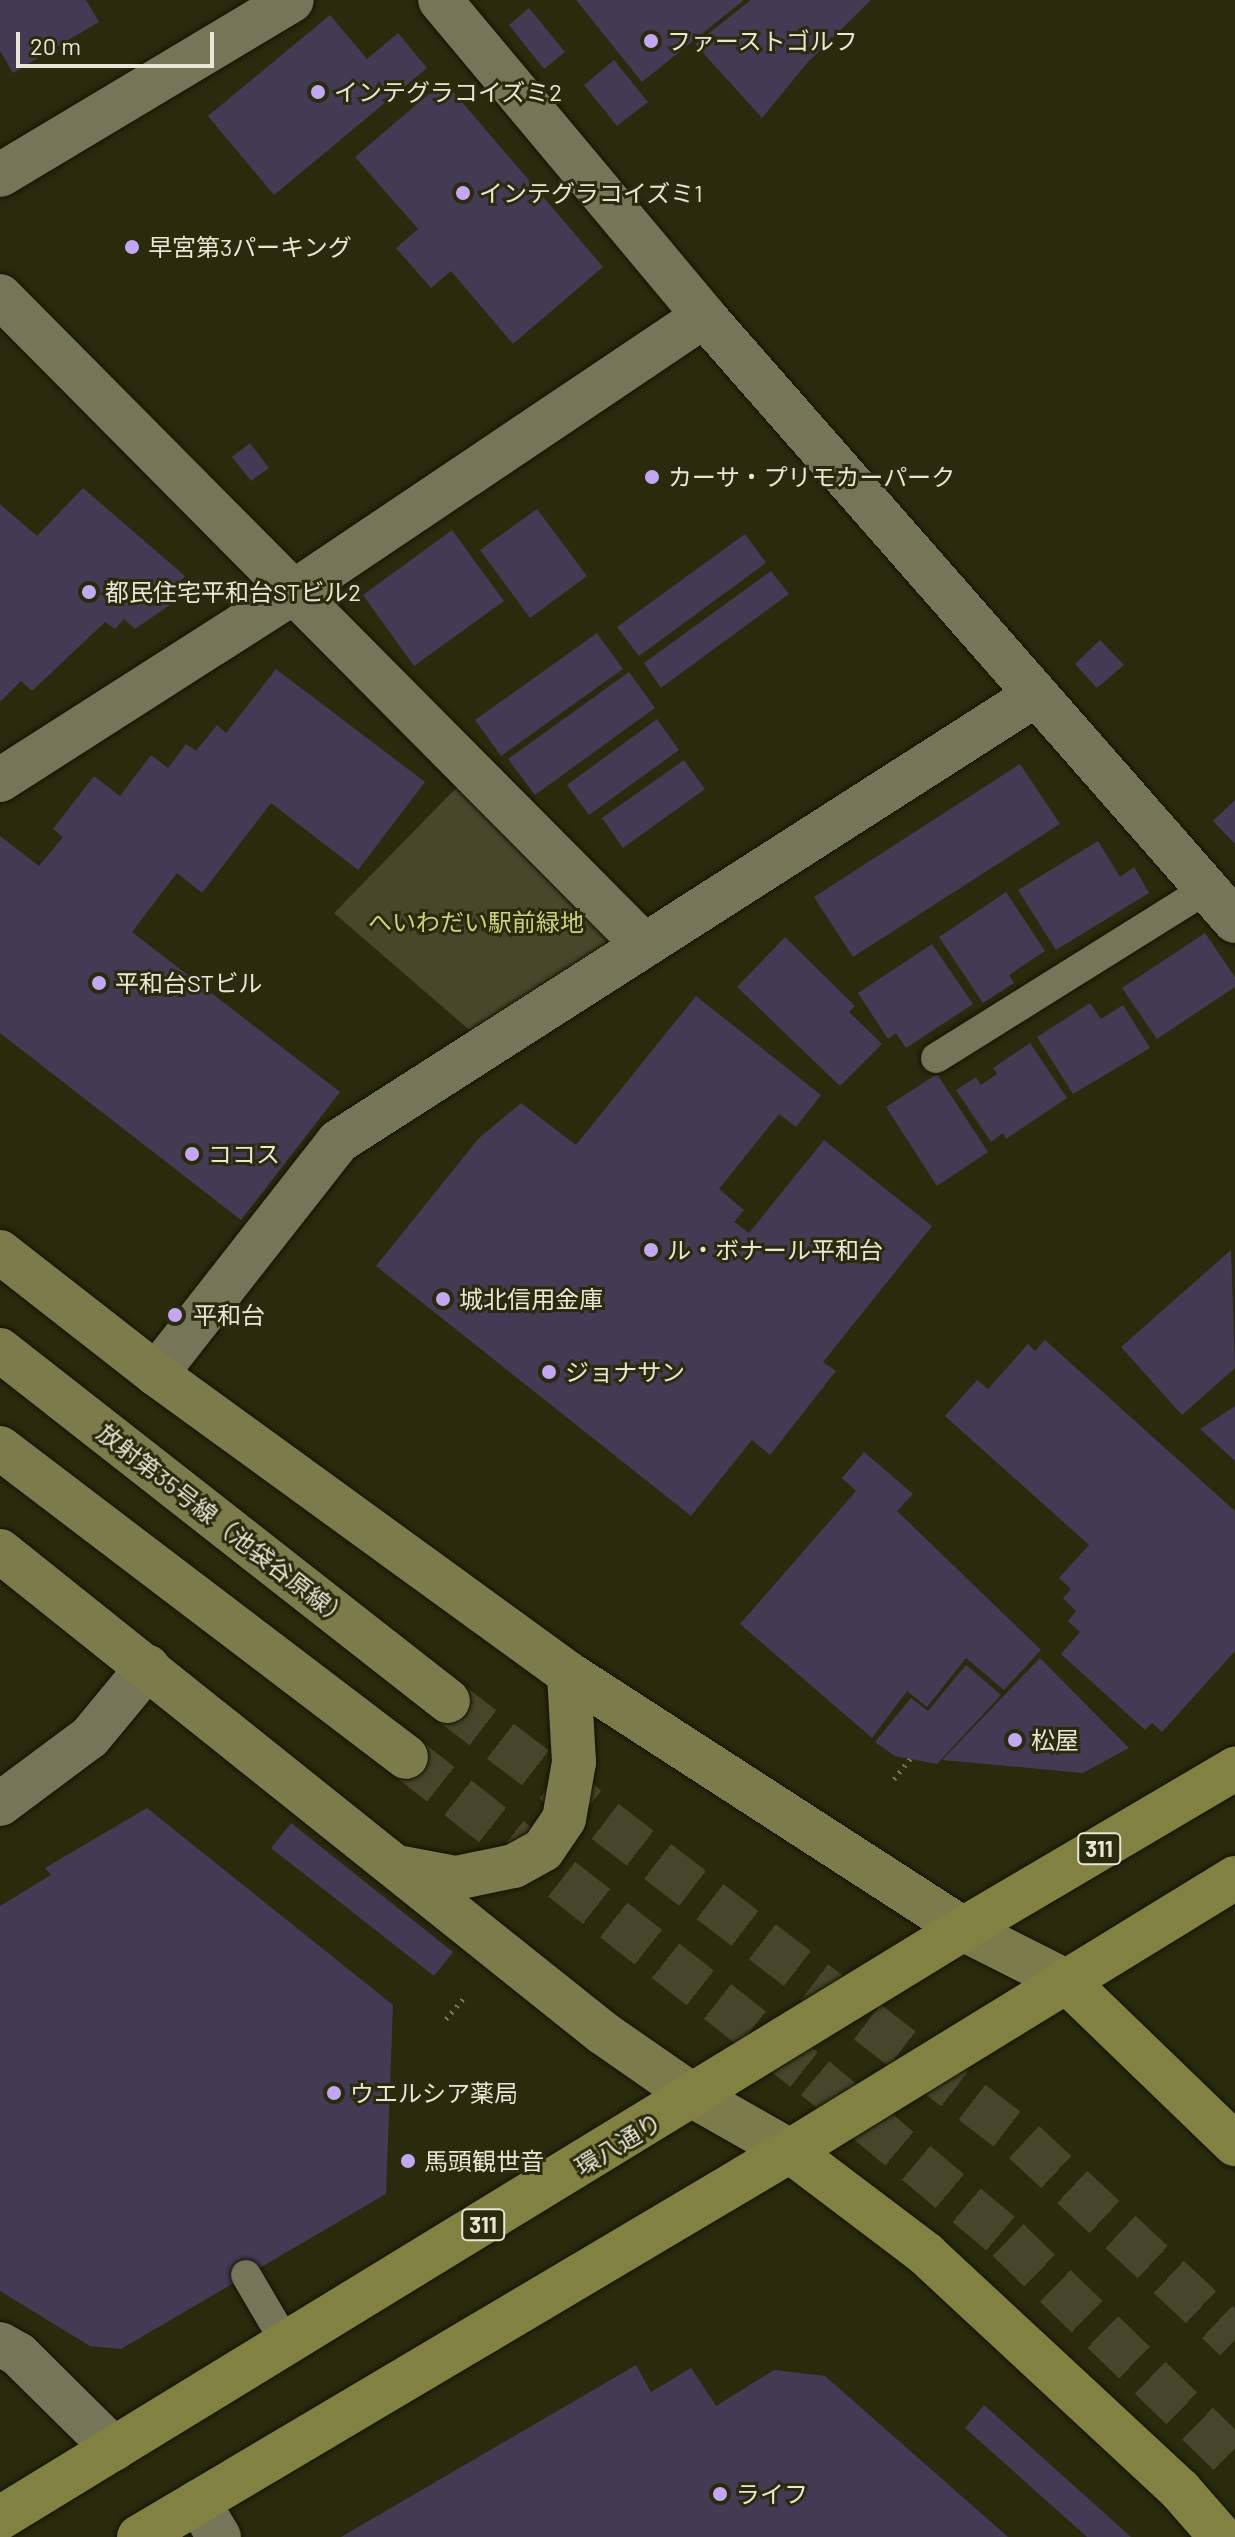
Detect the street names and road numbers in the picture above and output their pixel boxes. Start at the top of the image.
street label: 放射第35号線（池袋谷原線） [92,1417,356,1633]
road number: 311 [1077,1831,1121,1867]
street label: 環八通り [569,2107,667,2181]
road number: 311 [461,2207,505,2243]

